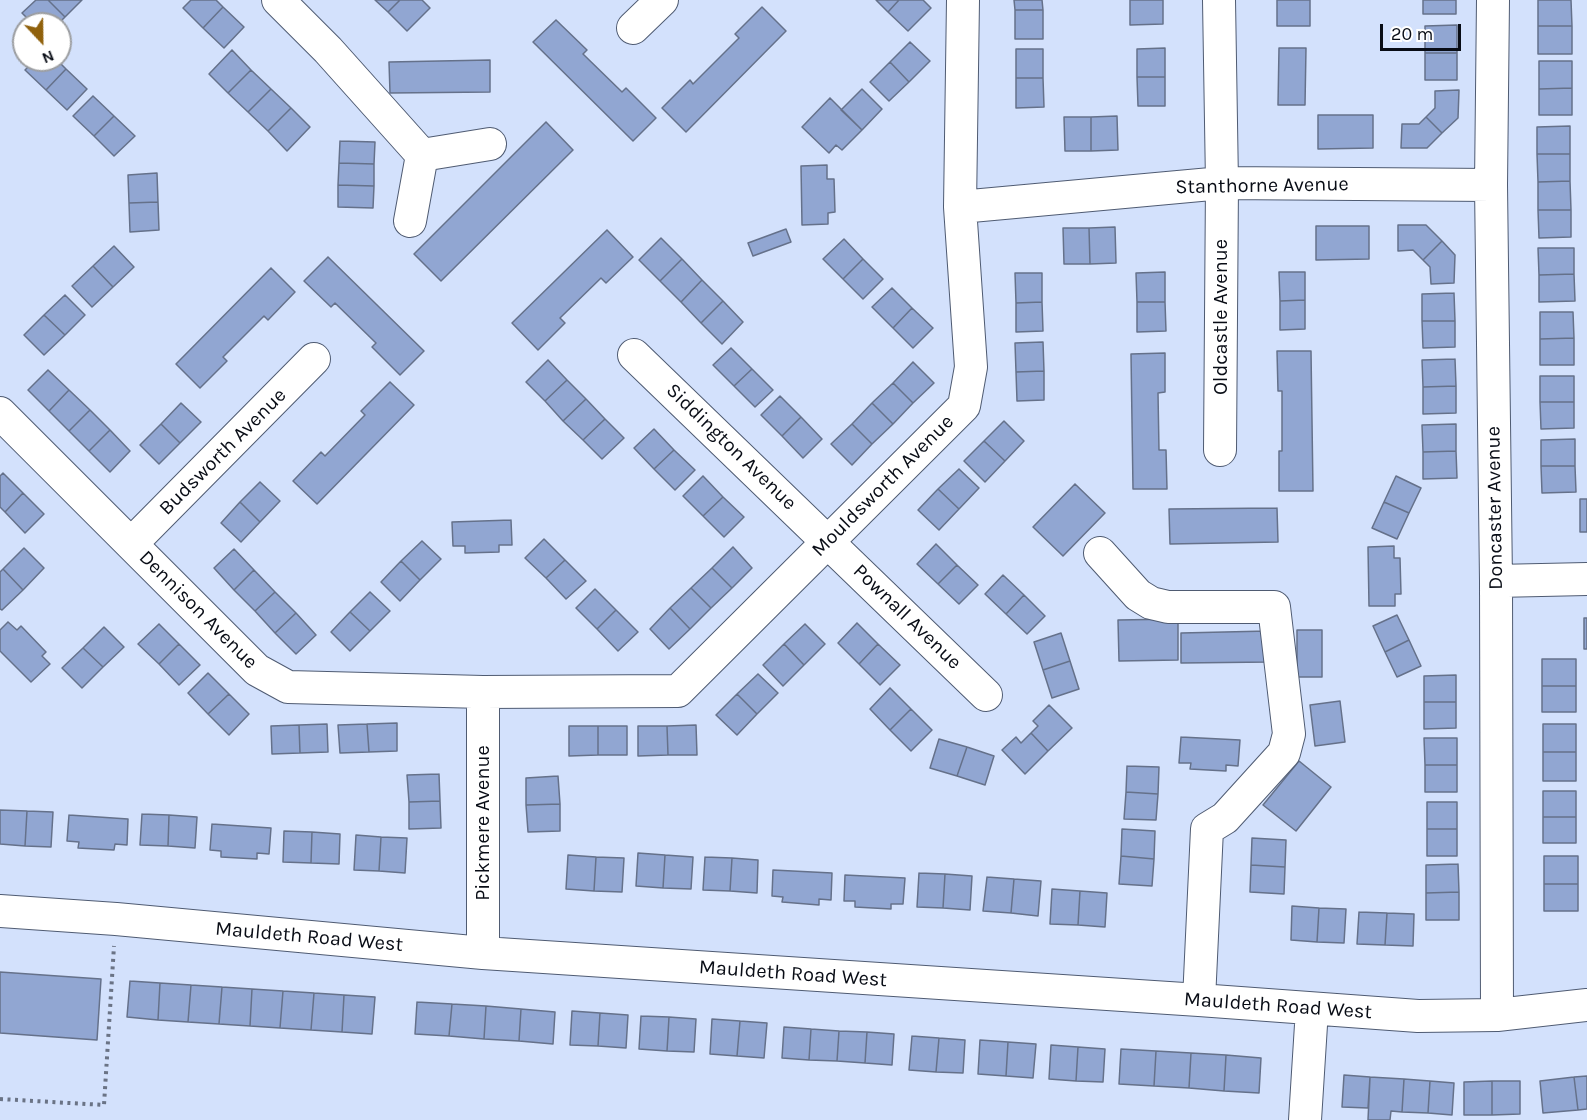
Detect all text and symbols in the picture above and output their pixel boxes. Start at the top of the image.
north arrow [12,12,72,72]
scale bar [1383,12,1464,50]
text: 20 m [1391,23,1433,45]
text: N [39,46,57,68]
street label: Stanthorne Avenue [1175,172,1349,200]
street label: Oldcastle Avenue [1209,239,1233,395]
street label: Siddington Avenue [661,379,801,515]
street label: Budsworth Avenue [155,384,291,520]
street label: Mouldsworth Avenue [807,410,959,562]
street label: Doncaster Avenue [1482,426,1508,590]
street label: Dennison Avenue [134,546,262,674]
street label: Pownall Avenue [848,559,966,675]
street label: Pickmere Avenue [471,745,495,901]
street label: Mauldeth Road West [214,917,404,957]
street label: Mauldeth Road West [698,955,888,993]
street label: Mauldeth Road West [1183,987,1373,1025]

